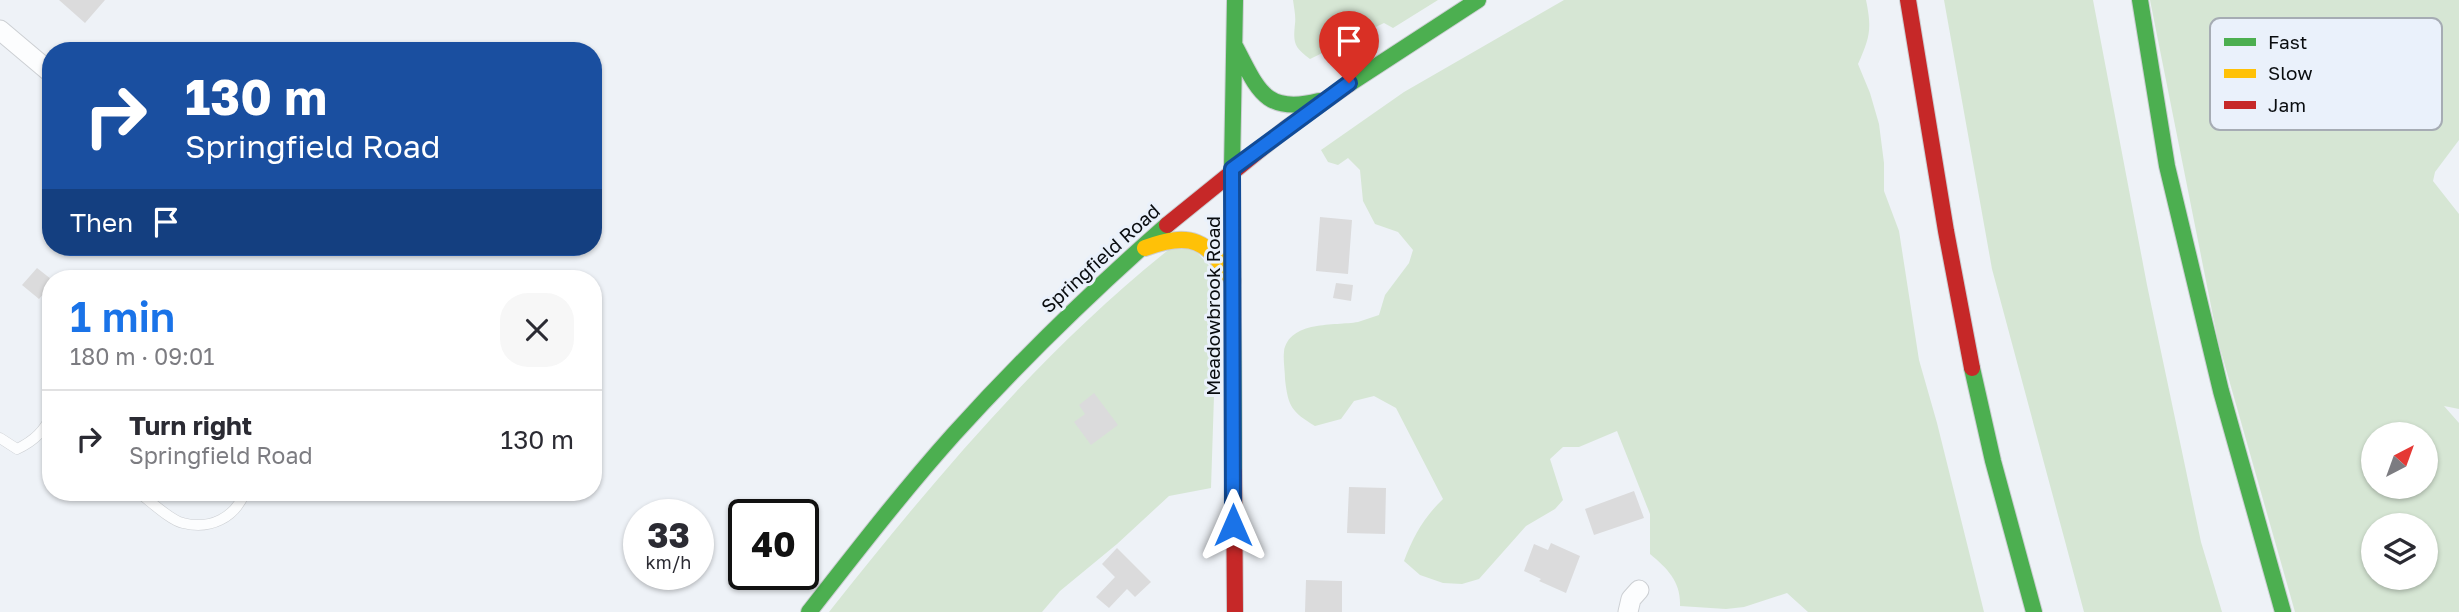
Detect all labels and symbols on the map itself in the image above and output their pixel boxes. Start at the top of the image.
pin [1319,11,1379,83]
legend [2210,18,2442,130]
text: Fast [2268,30,2307,53]
text: Slow [2268,61,2313,84]
text: Jam [2268,93,2306,116]
street label: Springfield Road [1036,199,1164,317]
street label: Meadowbrook Road [1201,216,1224,396]
north arrow [2361,422,2438,499]
position arrow [1196,488,1270,562]
speed limit sign: 40 [728,499,819,590]

